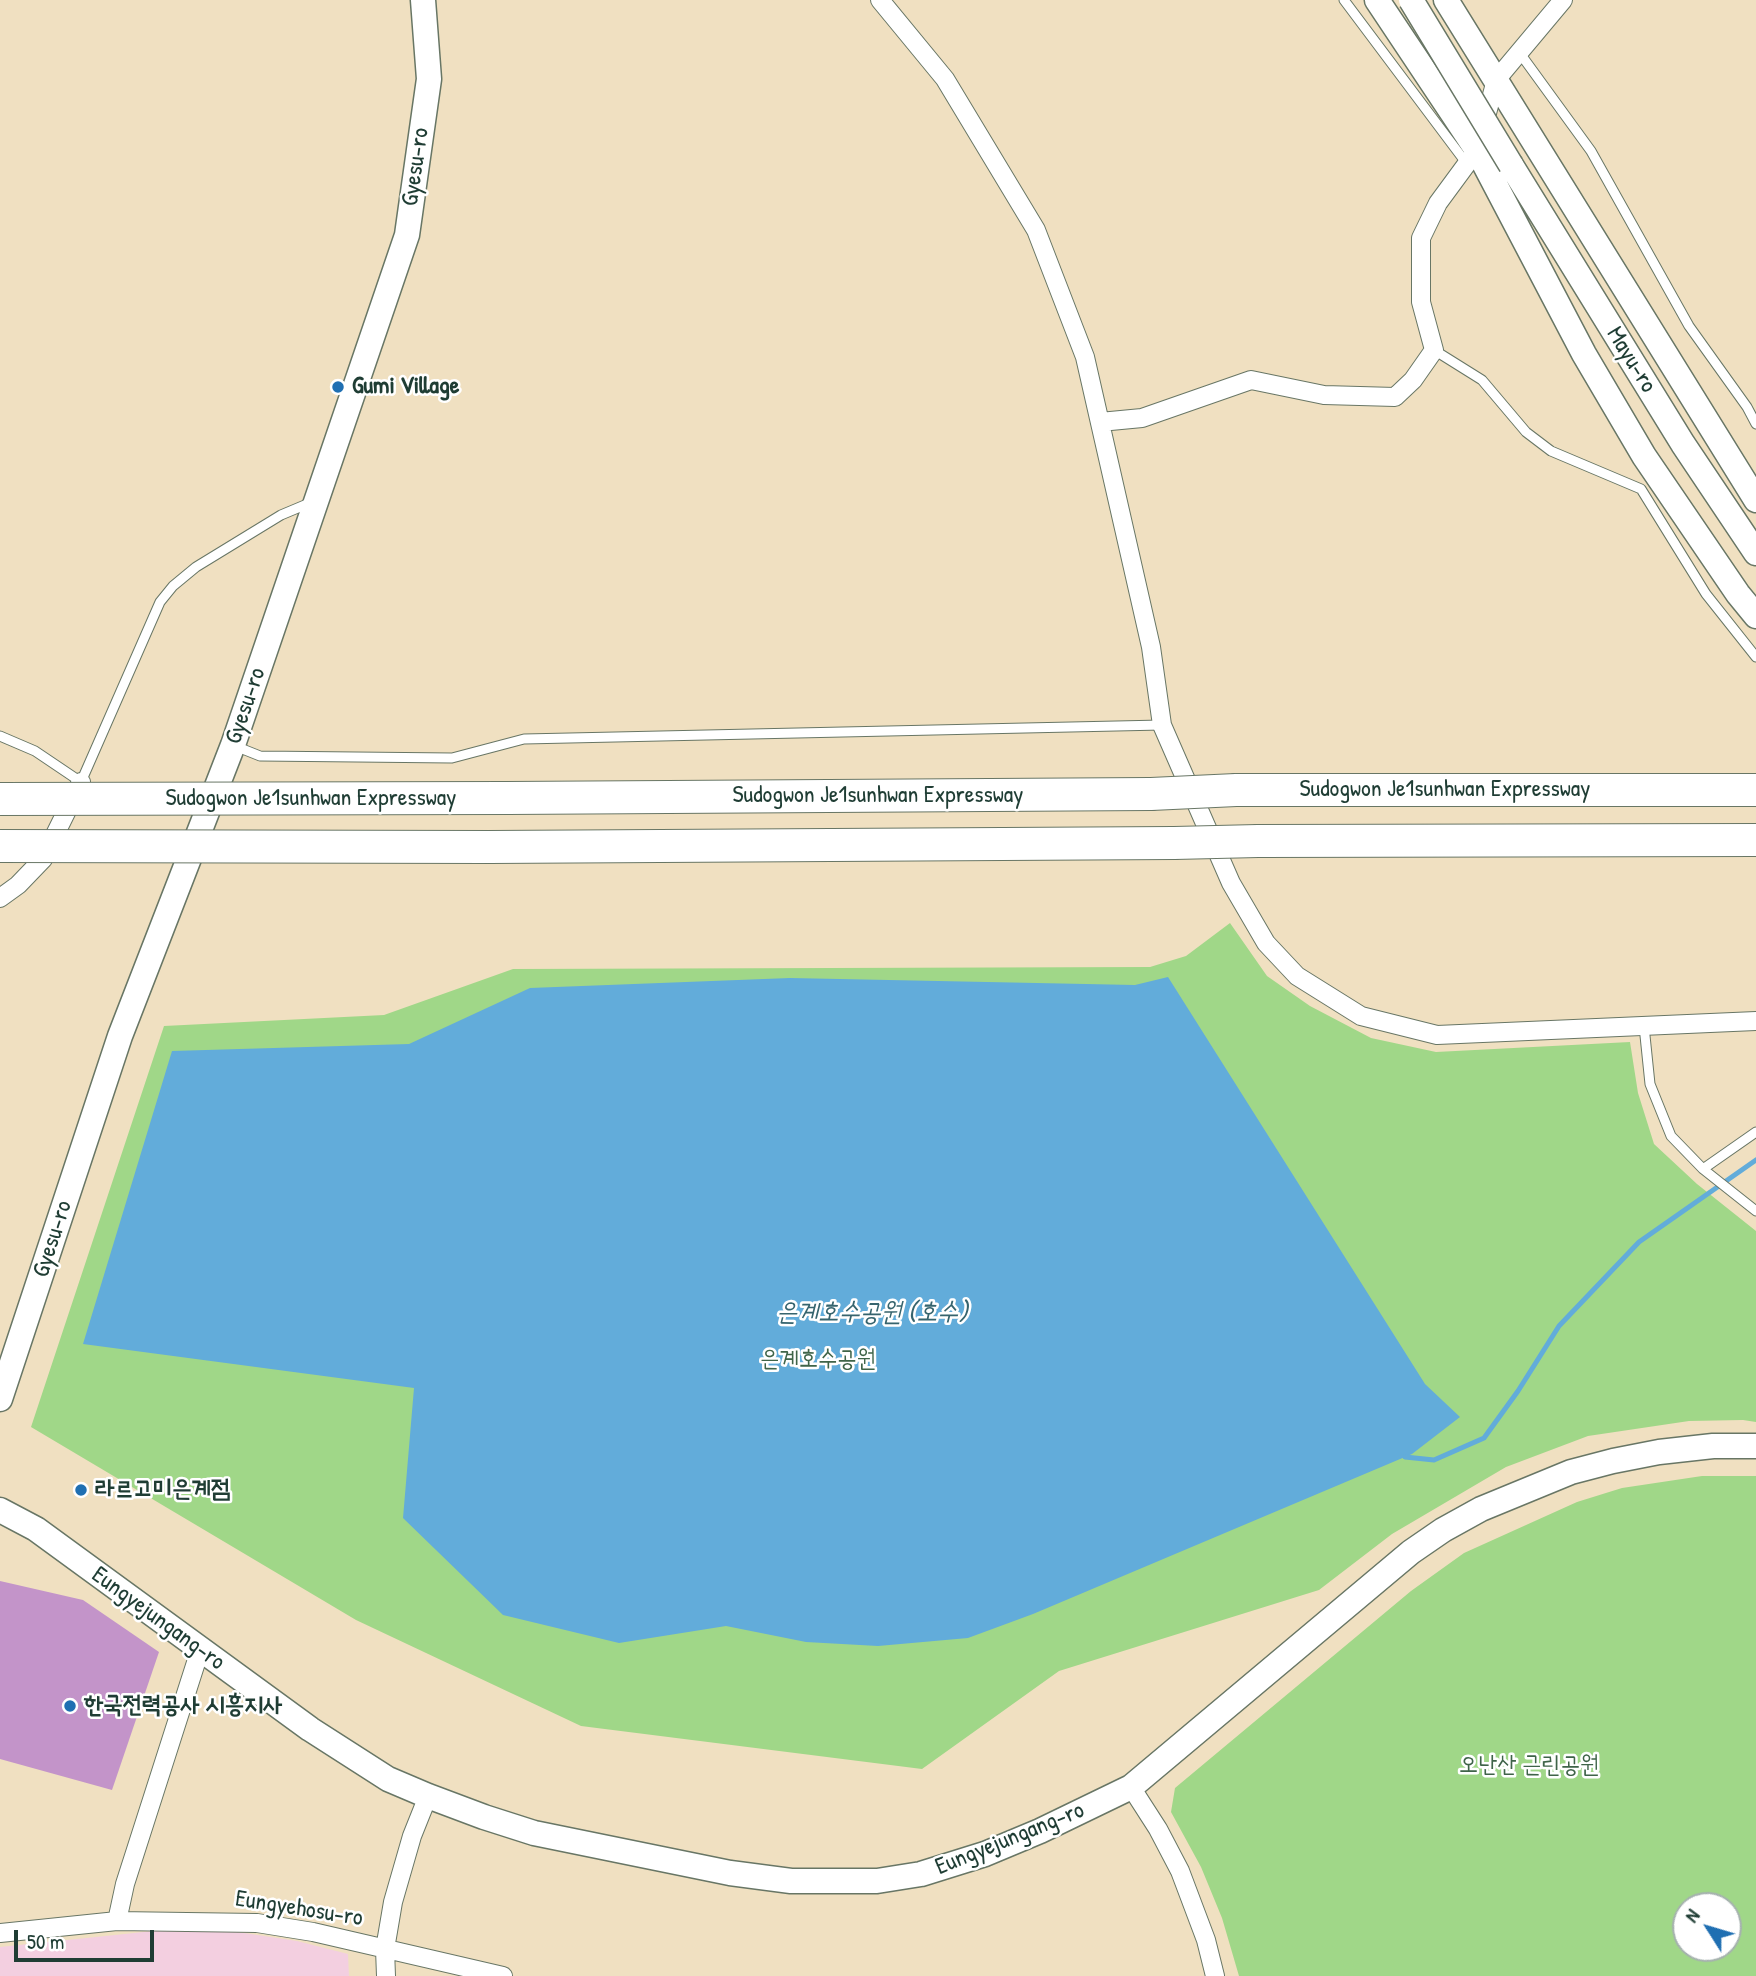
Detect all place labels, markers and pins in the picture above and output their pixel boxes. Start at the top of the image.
place label: Gumi Village [352,373,459,401]
marker: Gumi Village [330,379,346,395]
place label: 라르고미은계점 [95,1476,230,1504]
marker: 라르고미은계점 [73,1482,89,1498]
place label: 한국전력공사 시흥지사 [84,1692,283,1720]
marker: 한국전력공사 시흥지사 [62,1698,78,1714]

